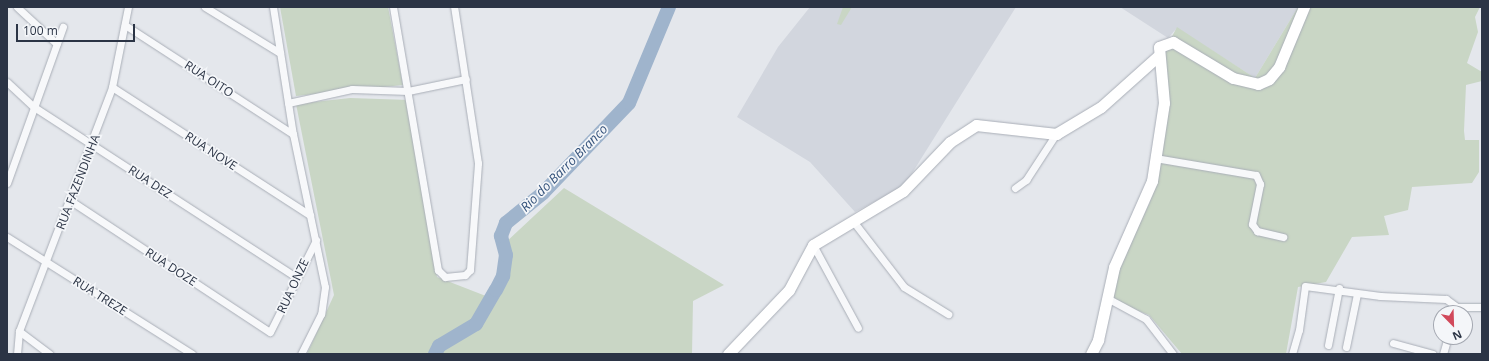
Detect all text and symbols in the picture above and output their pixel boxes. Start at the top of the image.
scale bar [18,16,137,42]
text: 100 m [23,22,58,39]
street label: RUA OITO [182,58,236,100]
water label: Rio do Barro Branco [517,121,611,215]
street label: RUA NOVE [182,129,240,173]
street label: RUA FAZENDINHA [53,132,103,232]
street label: RUA DEZ [125,163,175,201]
street label: RUA DOZE [143,245,199,289]
street label: RUA ONZE [274,256,312,316]
street label: RUA TREZE [70,274,130,318]
north arrow [1433,305,1473,345]
text: N [1450,327,1465,344]

